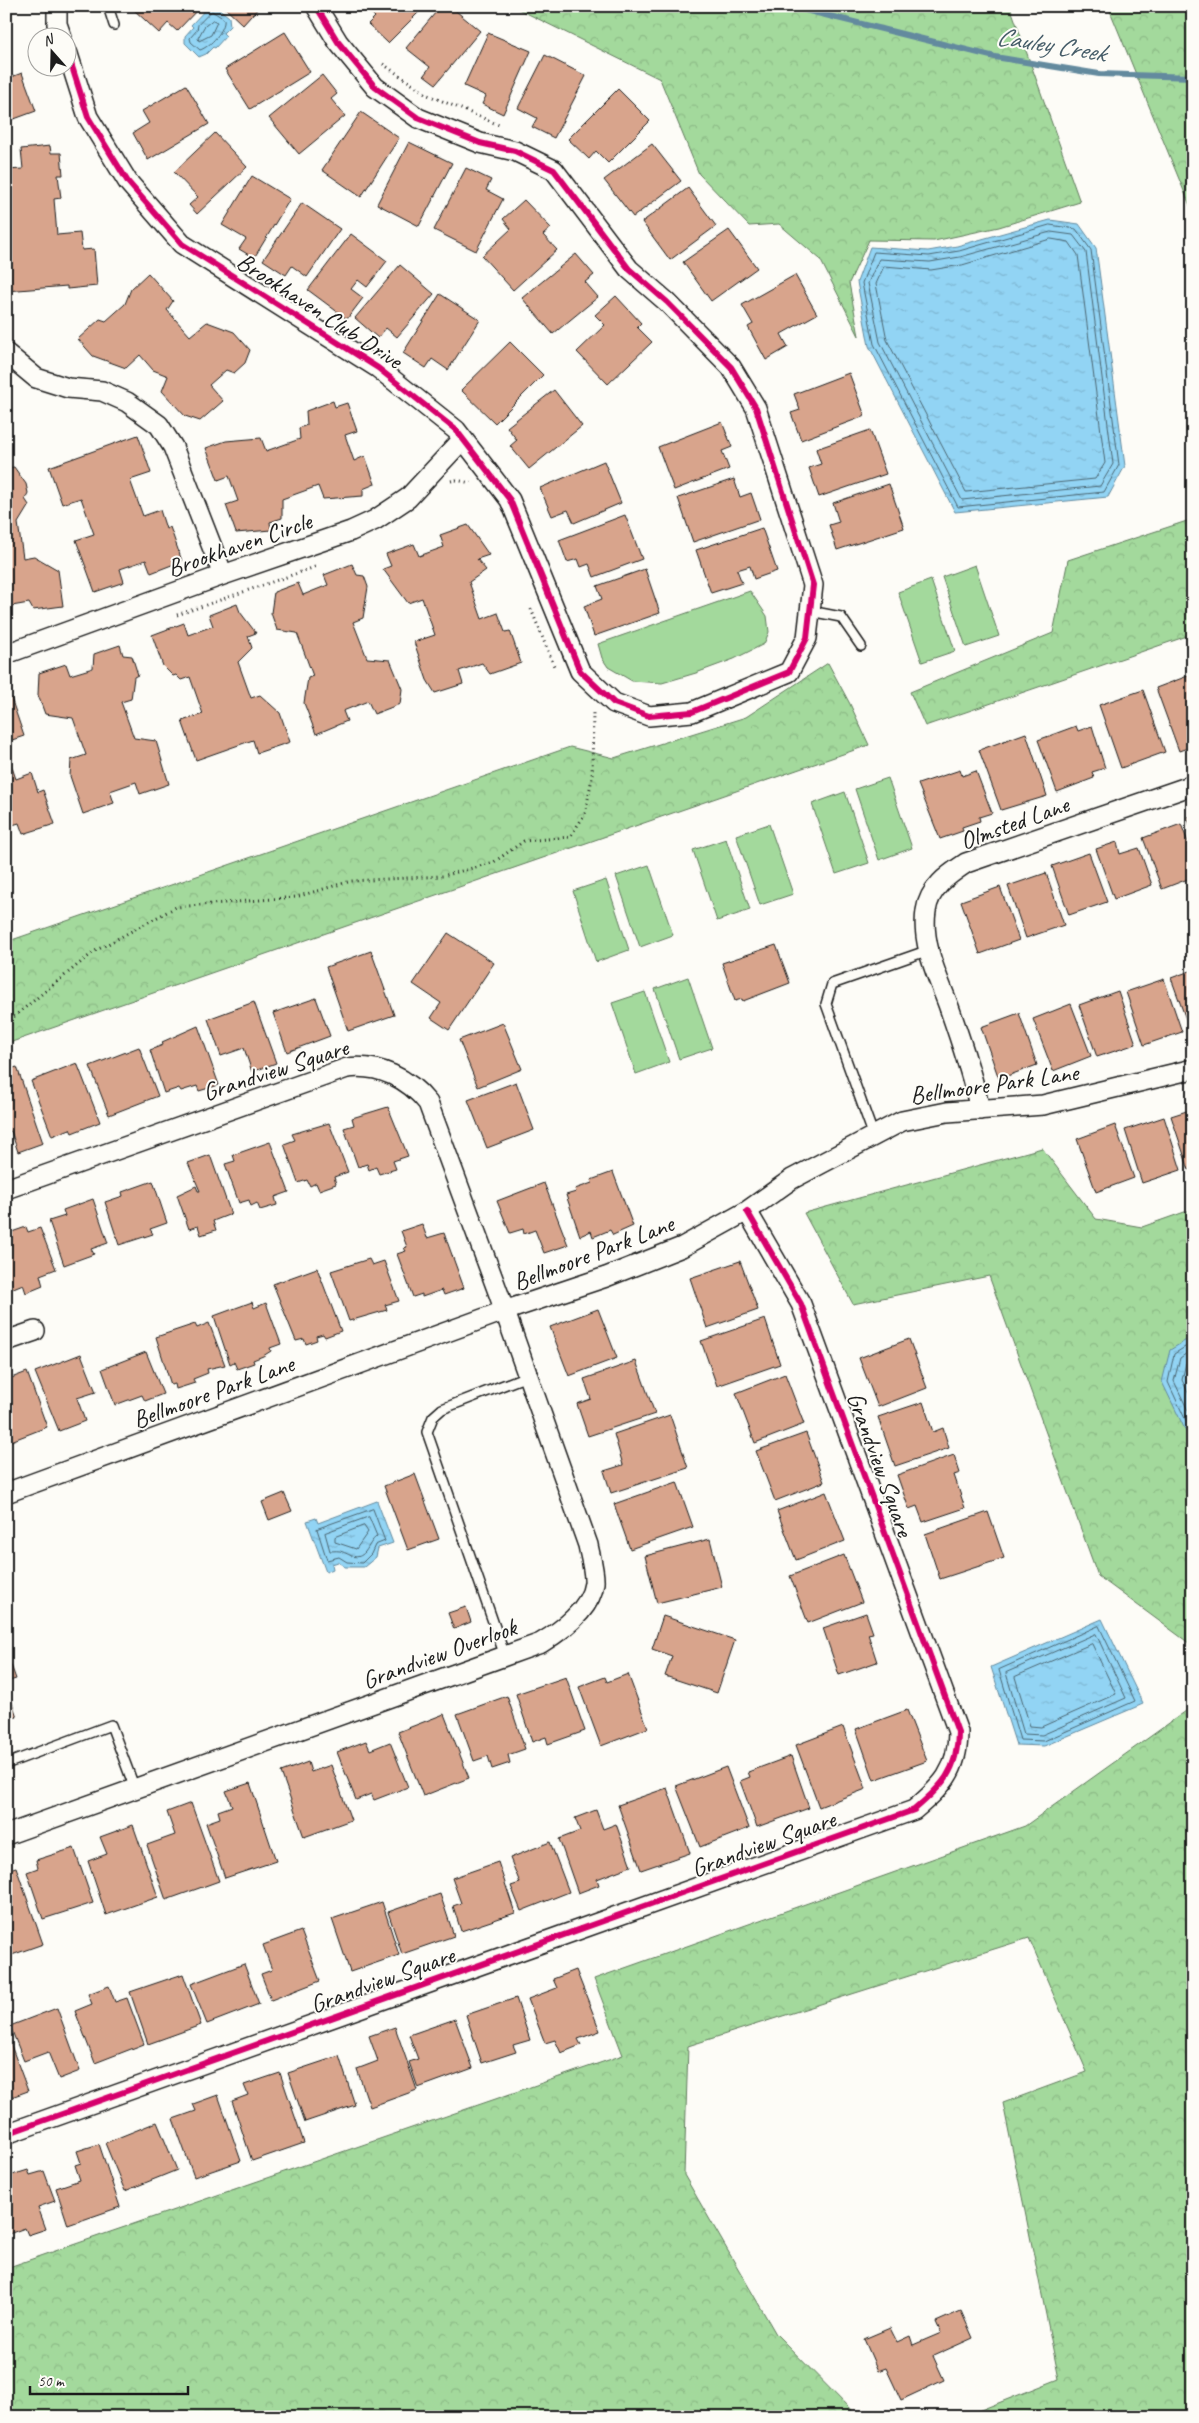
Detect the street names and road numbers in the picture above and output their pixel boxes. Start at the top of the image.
street label: Brookhaven Club Drive [231,245,410,377]
street label: Brookhaven Circle [163,505,318,585]
street label: Olmsted Lane [956,788,1075,857]
street label: Grandview Square [199,1031,354,1109]
street label: Bellmoore Park Lane [908,1056,1082,1112]
street label: Bellmoore Park Lane [509,1207,680,1298]
street label: Bellmoore Park Lane [128,1347,300,1436]
street label: Grandview Square [839,1388,922,1543]
street label: Grandview Overlook [358,1611,523,1697]
street label: Grandview Square [687,1802,842,1885]
street label: Grandview Square [306,1938,461,2021]

